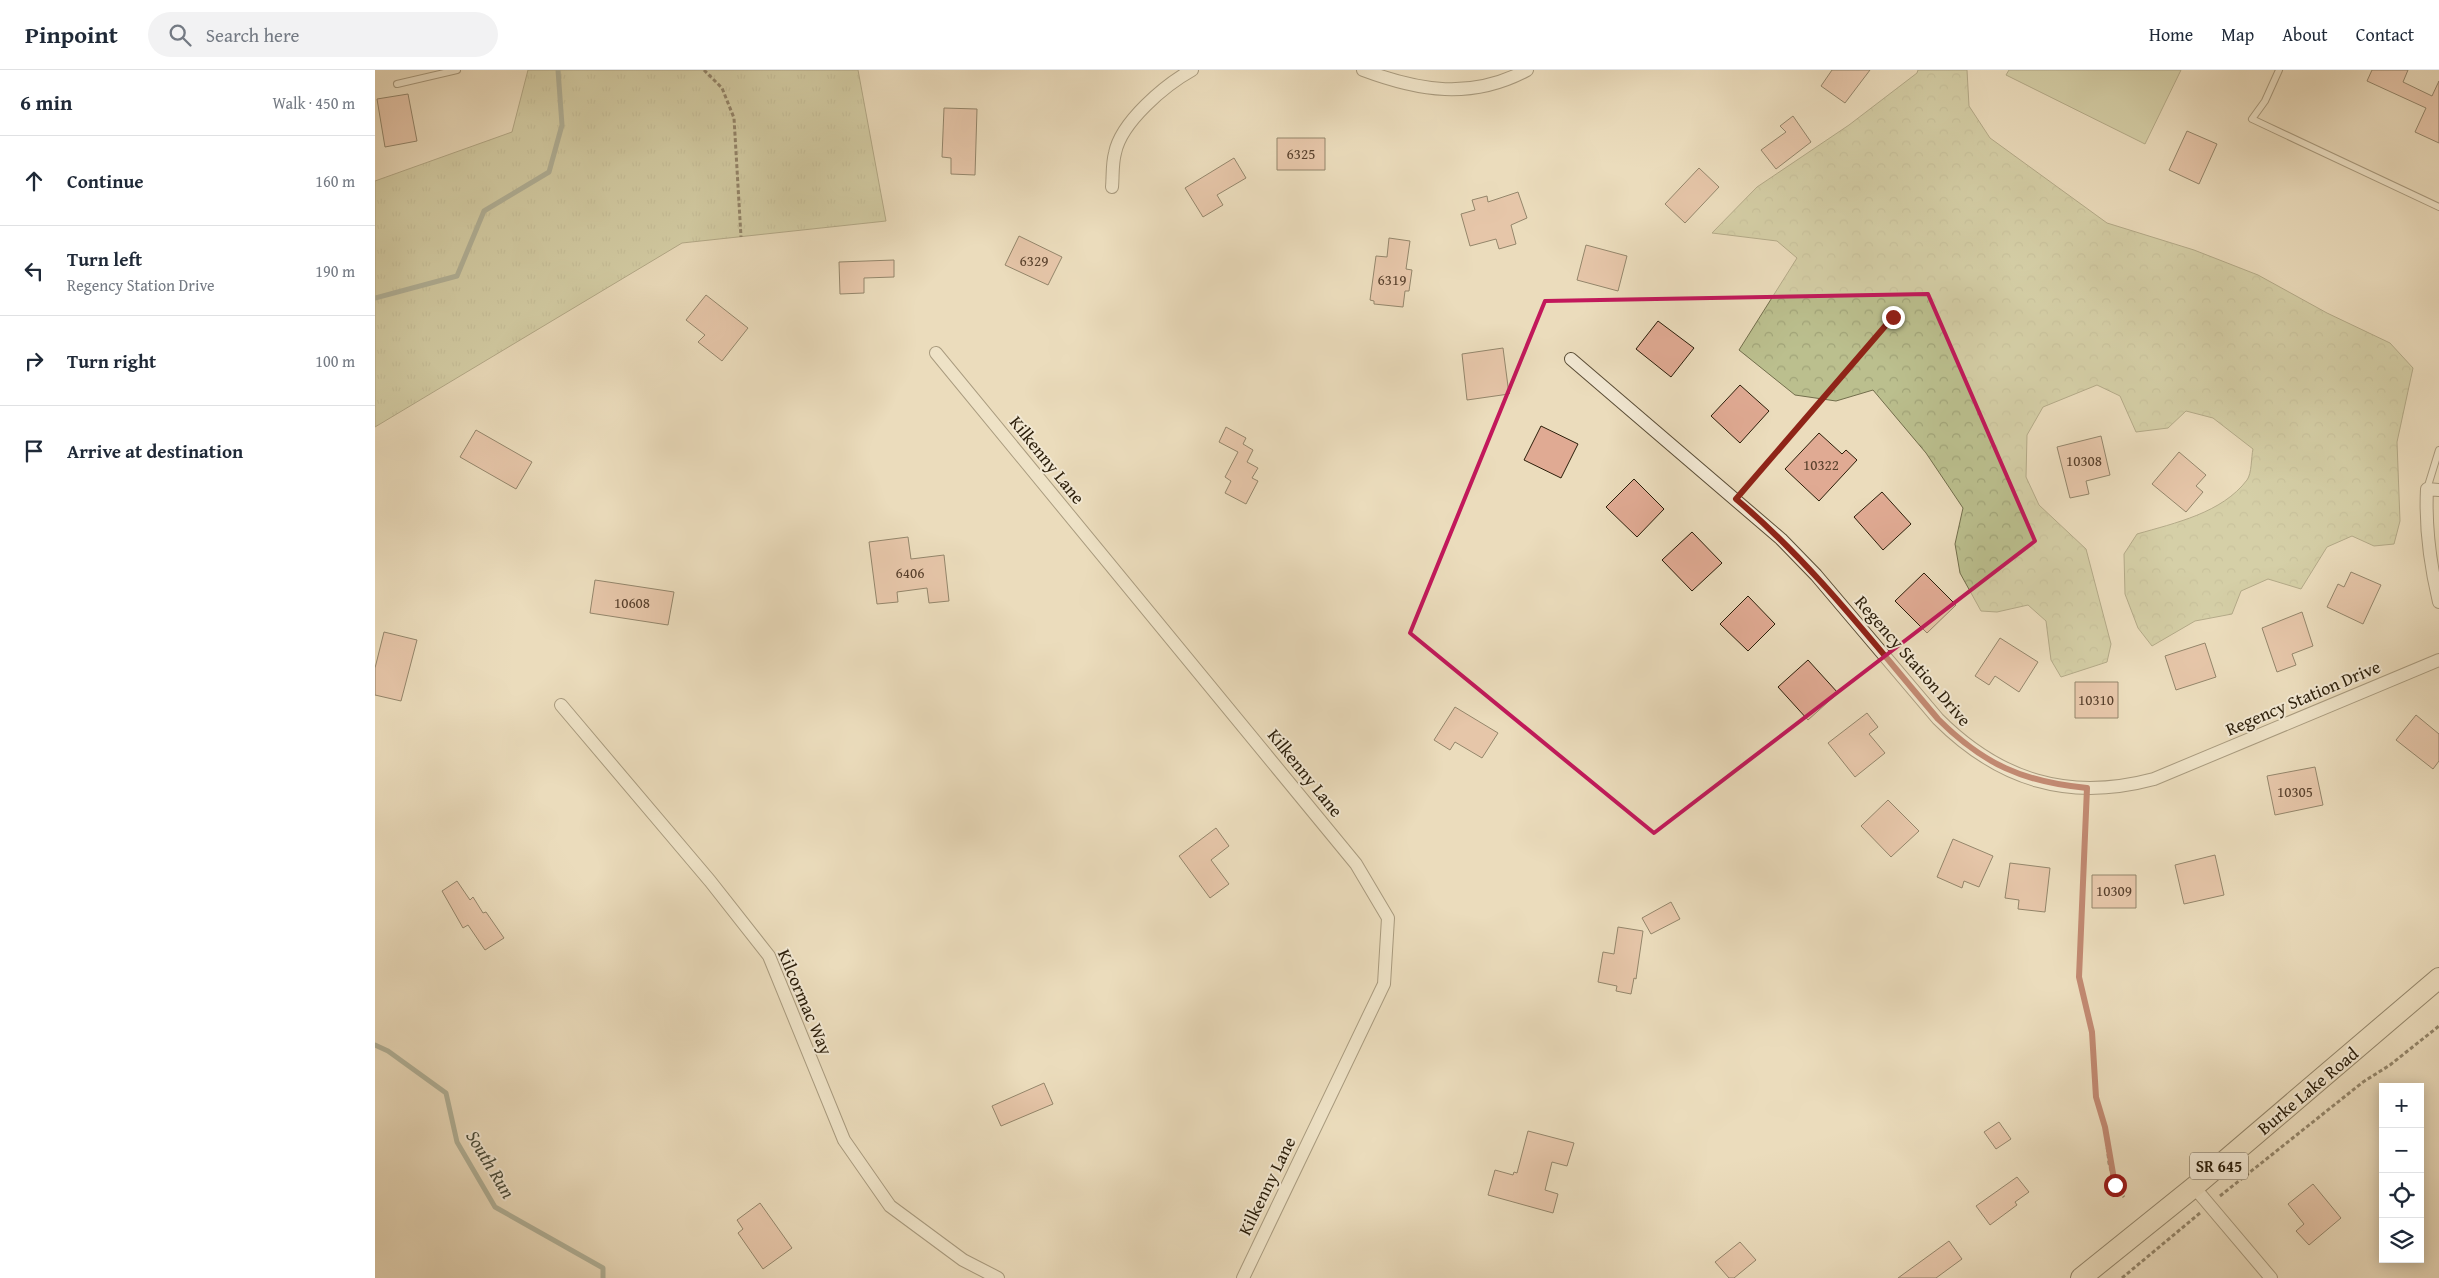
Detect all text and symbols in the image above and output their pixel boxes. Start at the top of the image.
search box [148,12,498,57]
text: Pinpoint [25,17,118,52]
icon: search [166,21,194,49]
text: Search here [206,21,299,49]
text: Home [2149,21,2193,48]
text: Map [2221,21,2254,48]
text: About [2282,21,2328,48]
text: Contact [2356,21,2414,48]
text: 6 min [20,87,72,118]
text: Walk · 450 m [272,91,355,115]
house number: 6325 [1287,143,1315,164]
icon: ahead [20,167,48,195]
text: Continue [67,167,144,195]
text: 160 m [315,169,355,193]
text: Turn left [67,245,142,273]
house number: 6329 [1020,250,1048,271]
icon: left [20,257,48,285]
text: 190 m [315,259,355,283]
house number: 6319 [1378,269,1406,290]
text: Regency Station Drive [67,273,215,297]
route end [1882,306,1905,329]
icon: right [20,347,48,375]
text: Turn right [67,347,156,375]
text: 100 m [315,349,355,373]
street label: Kilkenny Lane [1003,410,1092,510]
icon: arrive [20,437,48,465]
text: Arrive at destination [67,437,243,465]
house number: 10308 [2066,450,2102,471]
house number: 10322 [1803,454,1839,475]
house number: 6406 [896,562,924,583]
street label: Regency Station Drive [1849,589,1978,732]
house number: 10608 [614,592,650,613]
street label: Regency Station Drive [2221,653,2384,742]
house number: 10310 [2078,689,2114,710]
street label: Kilkenny Lane [1261,723,1350,823]
house number: 10305 [2277,781,2313,802]
house number: 10309 [2096,880,2132,901]
street label: Kilcormac Way [771,945,840,1059]
street label: Burke Lake Road [2251,1040,2364,1141]
map controls [2379,1083,2424,1263]
button: + [2379,1083,2424,1128]
water label: South Run [460,1124,523,1204]
button: − [2379,1128,2424,1173]
street label: Kilkenny Lane [1231,1132,1302,1240]
road number: SR 645 [2190,1152,2248,1180]
button: locate [2379,1173,2424,1218]
route start [2104,1174,2127,1197]
button: layers [2379,1218,2424,1263]

